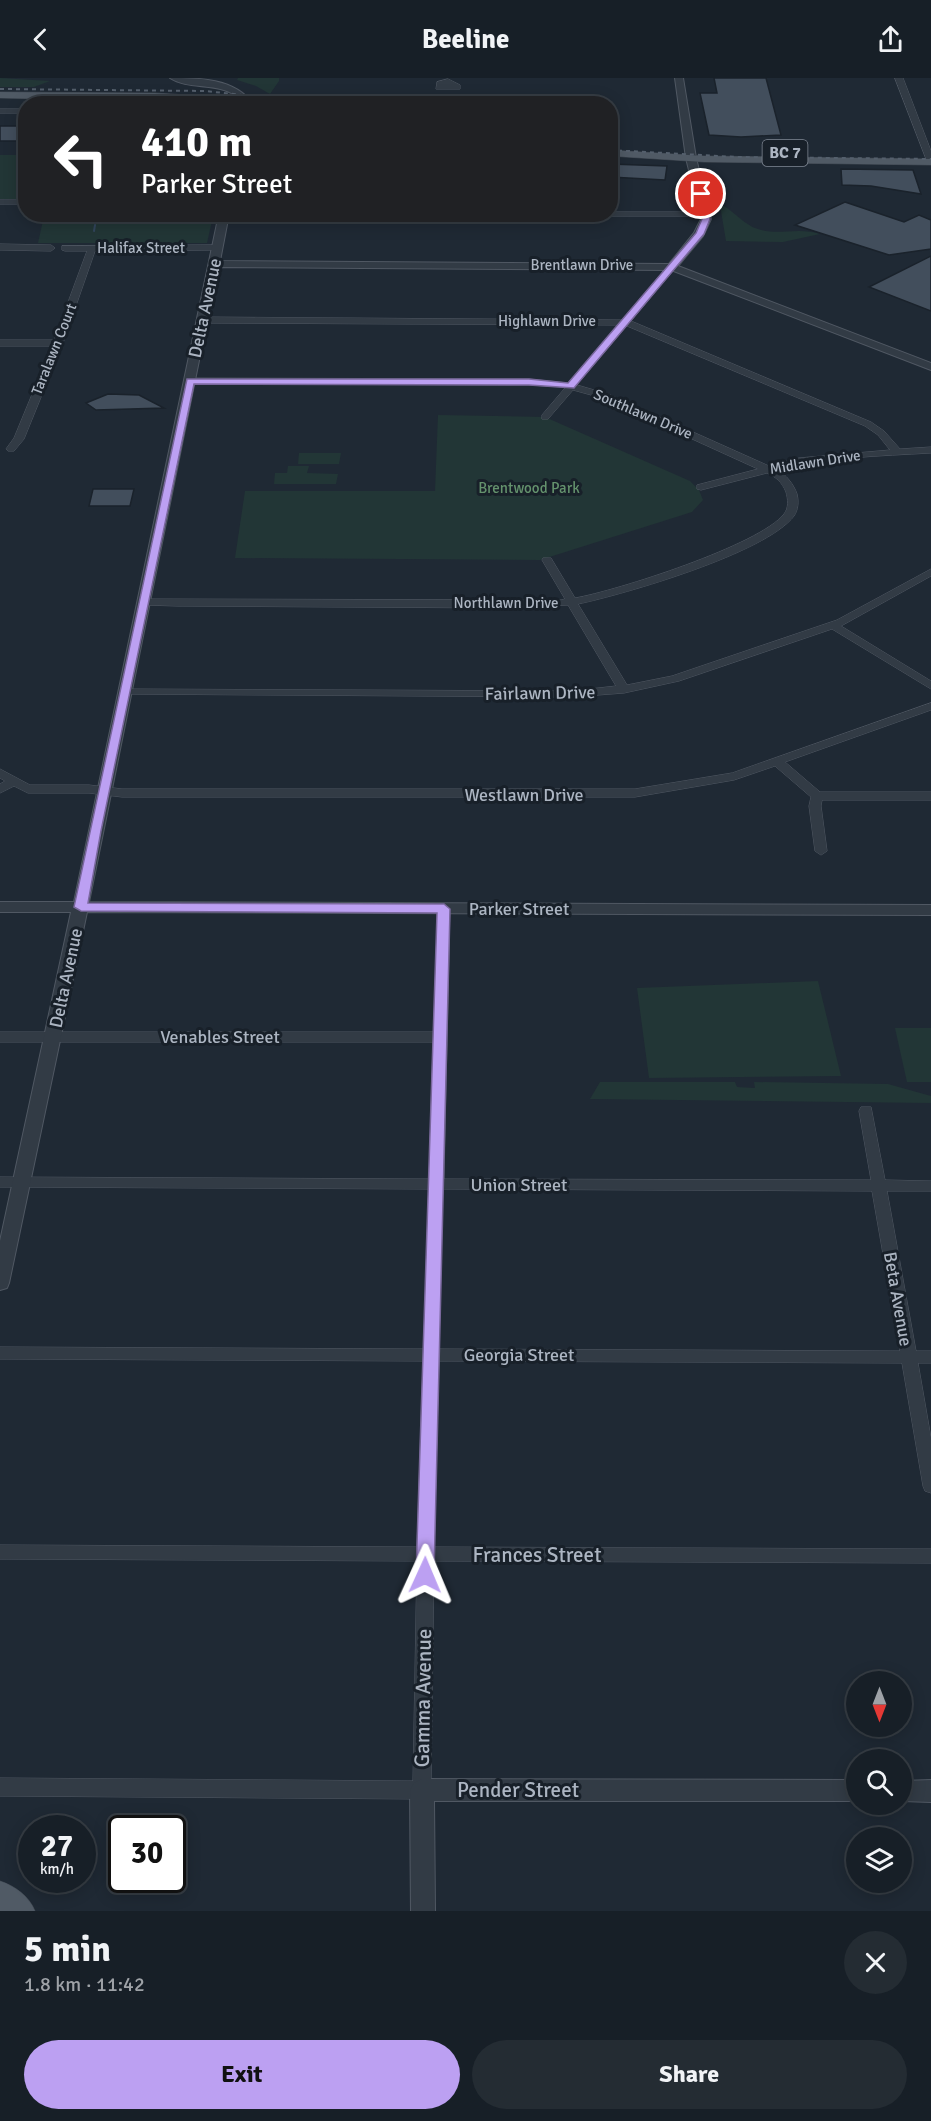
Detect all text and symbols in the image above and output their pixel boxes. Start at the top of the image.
icon: back [24,23,57,56]
text: Beeline [422,23,509,56]
icon: share [874,23,907,56]
text: 410 m [141,117,252,168]
icon: left [42,120,120,198]
road number: BC 7 [762,140,808,166]
text: Parker Street [141,168,292,201]
pin [675,168,726,219]
icon: arrive [684,177,717,210]
street label: Halifax Street [97,239,185,257]
street label: Delta Avenue [184,256,226,360]
street label: Brentlawn Drive [531,256,633,274]
street label: Taralawn Court [27,301,81,397]
street label: Highlawn Drive [498,312,596,330]
street label: Southlawn Drive [591,385,695,443]
street label: Midlawn Drive [768,446,862,478]
park label: Brentwood Park [478,479,580,497]
street label: Northlawn Drive [454,594,558,612]
street label: Fairlawn Drive [484,681,596,705]
street label: Westlawn Drive [464,784,584,806]
street label: Parker Street [469,898,569,920]
street label: Delta Avenue [45,926,87,1030]
street label: Venables Street [160,1026,280,1048]
street label: Union Street [471,1174,567,1196]
street label: Beta Avenue [879,1250,917,1348]
street label: Georgia Street [464,1344,574,1366]
street label: Frances Street [473,1542,601,1568]
position arrow [393,1543,457,1607]
street label: Gamma Avenue [409,1628,437,1768]
north arrow [846,1671,912,1737]
map controls [846,1671,912,1893]
button: search [846,1749,912,1815]
street label: Pender Street [457,1777,579,1803]
speed limit sign: 30 [108,1815,186,1893]
button: layers [846,1827,912,1893]
text: 27 [41,1828,73,1865]
text: km/h [40,1860,74,1878]
text: 5 min [24,1927,111,1972]
button: close [844,1931,907,1994]
text: 1.8 km · 11:42 [24,1972,145,1997]
button: Exit [24,2040,460,2109]
button: Share [472,2040,907,2109]

